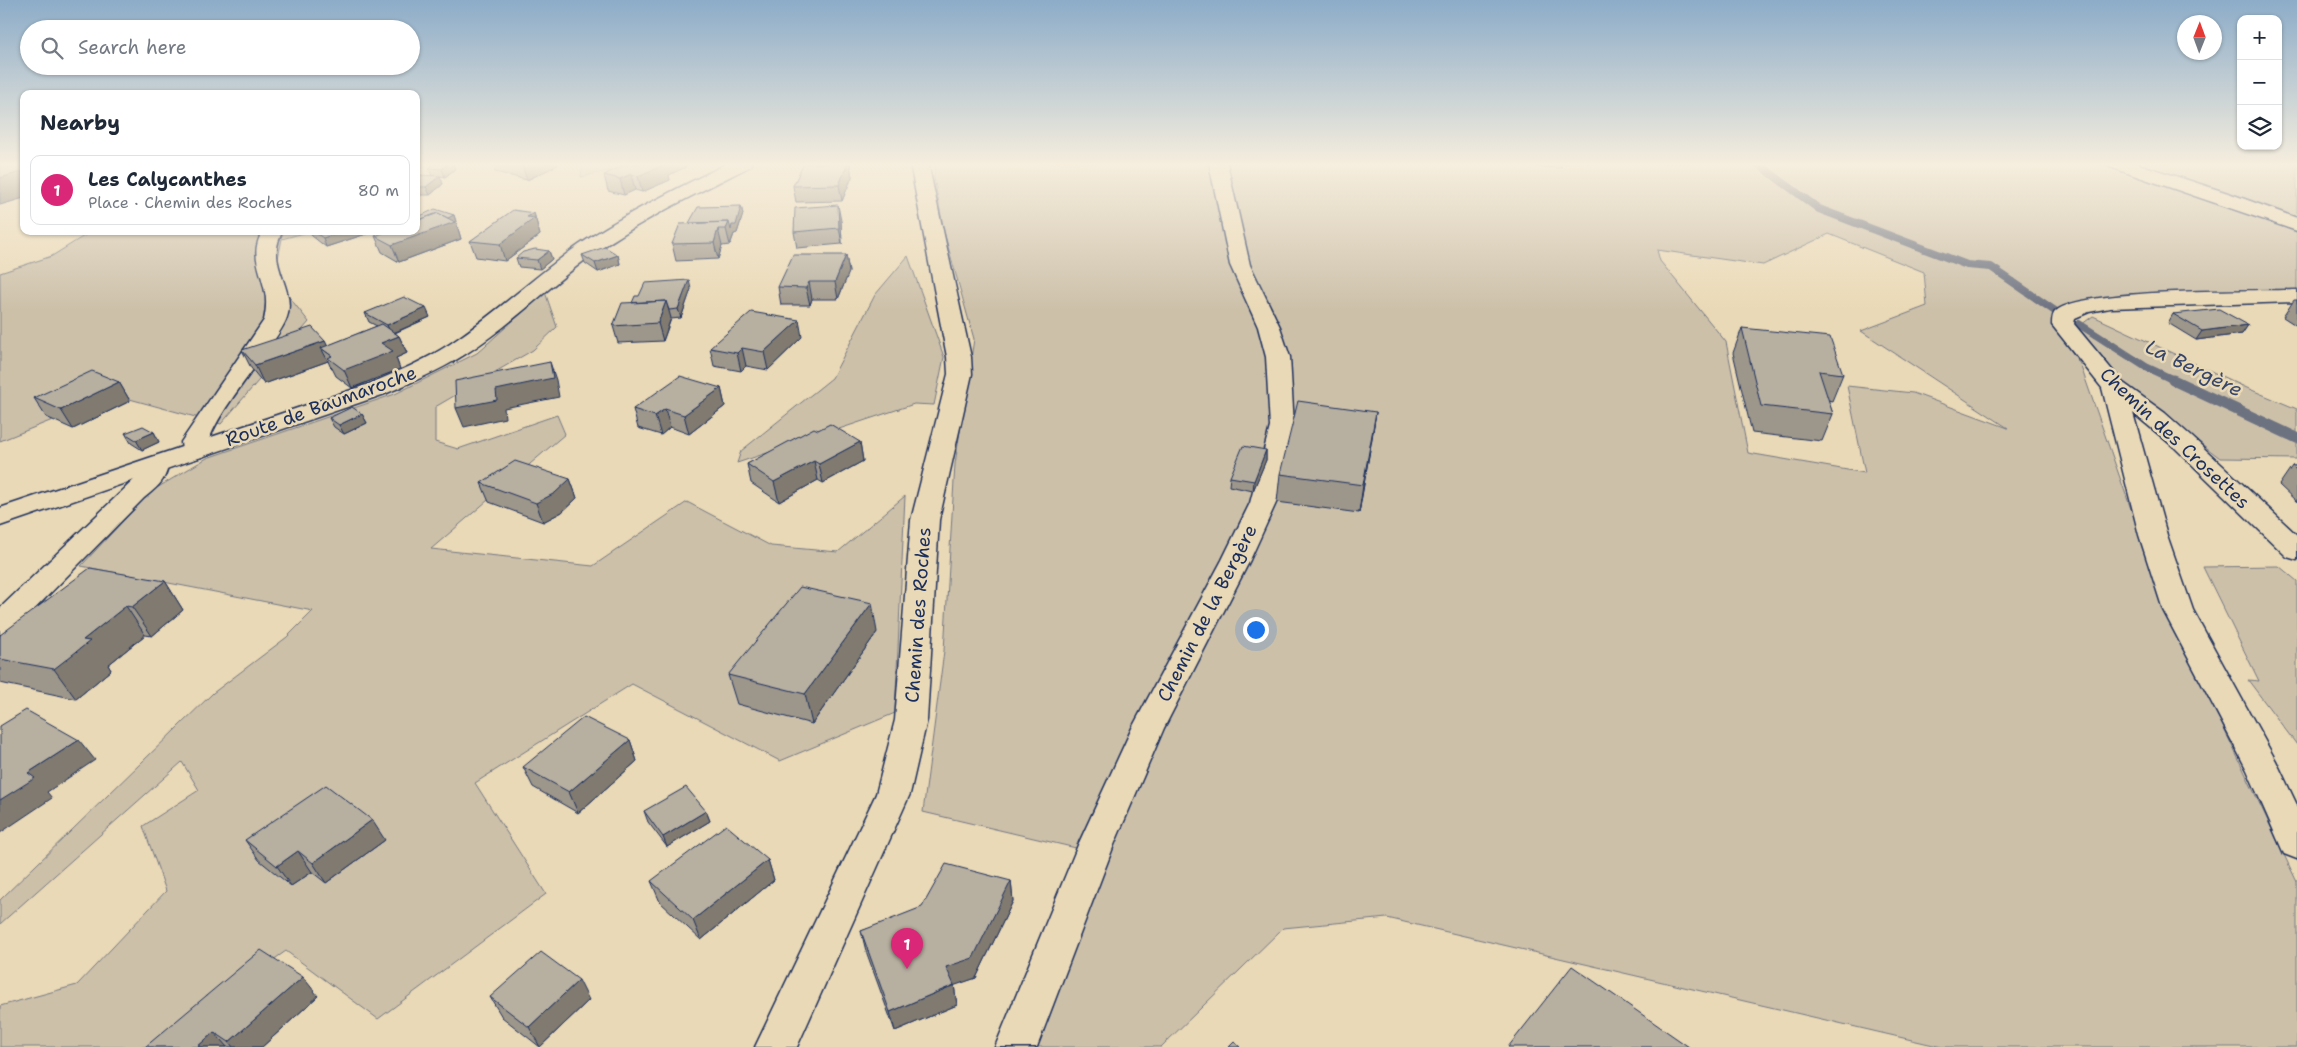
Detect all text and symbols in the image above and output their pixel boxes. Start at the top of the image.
north arrow [2177,15,2222,60]
map controls [2237,15,2282,150]
button: + [2237,15,2282,60]
search box [20,20,420,75]
icon: search [38,34,66,62]
text: Search here [78,35,187,60]
button: − [2237,60,2282,105]
button: layers [2237,105,2282,150]
text: Nearby [40,109,120,137]
text: Les Calycanthes [88,167,247,192]
text: 1 [53,180,61,201]
text: 80 m [358,180,399,201]
text: Place · Chemin des Roches [88,192,292,213]
water label: La Bergère [2141,333,2247,403]
street label: Route de Baumaroche [222,360,420,452]
street label: Chemin des Crosettes [2095,362,2255,514]
street label: Chemin de la Bergère [1151,520,1263,706]
street label: Chemin des Roches [899,526,937,704]
your location [1243,617,1269,643]
pin: 1 [891,928,923,969]

